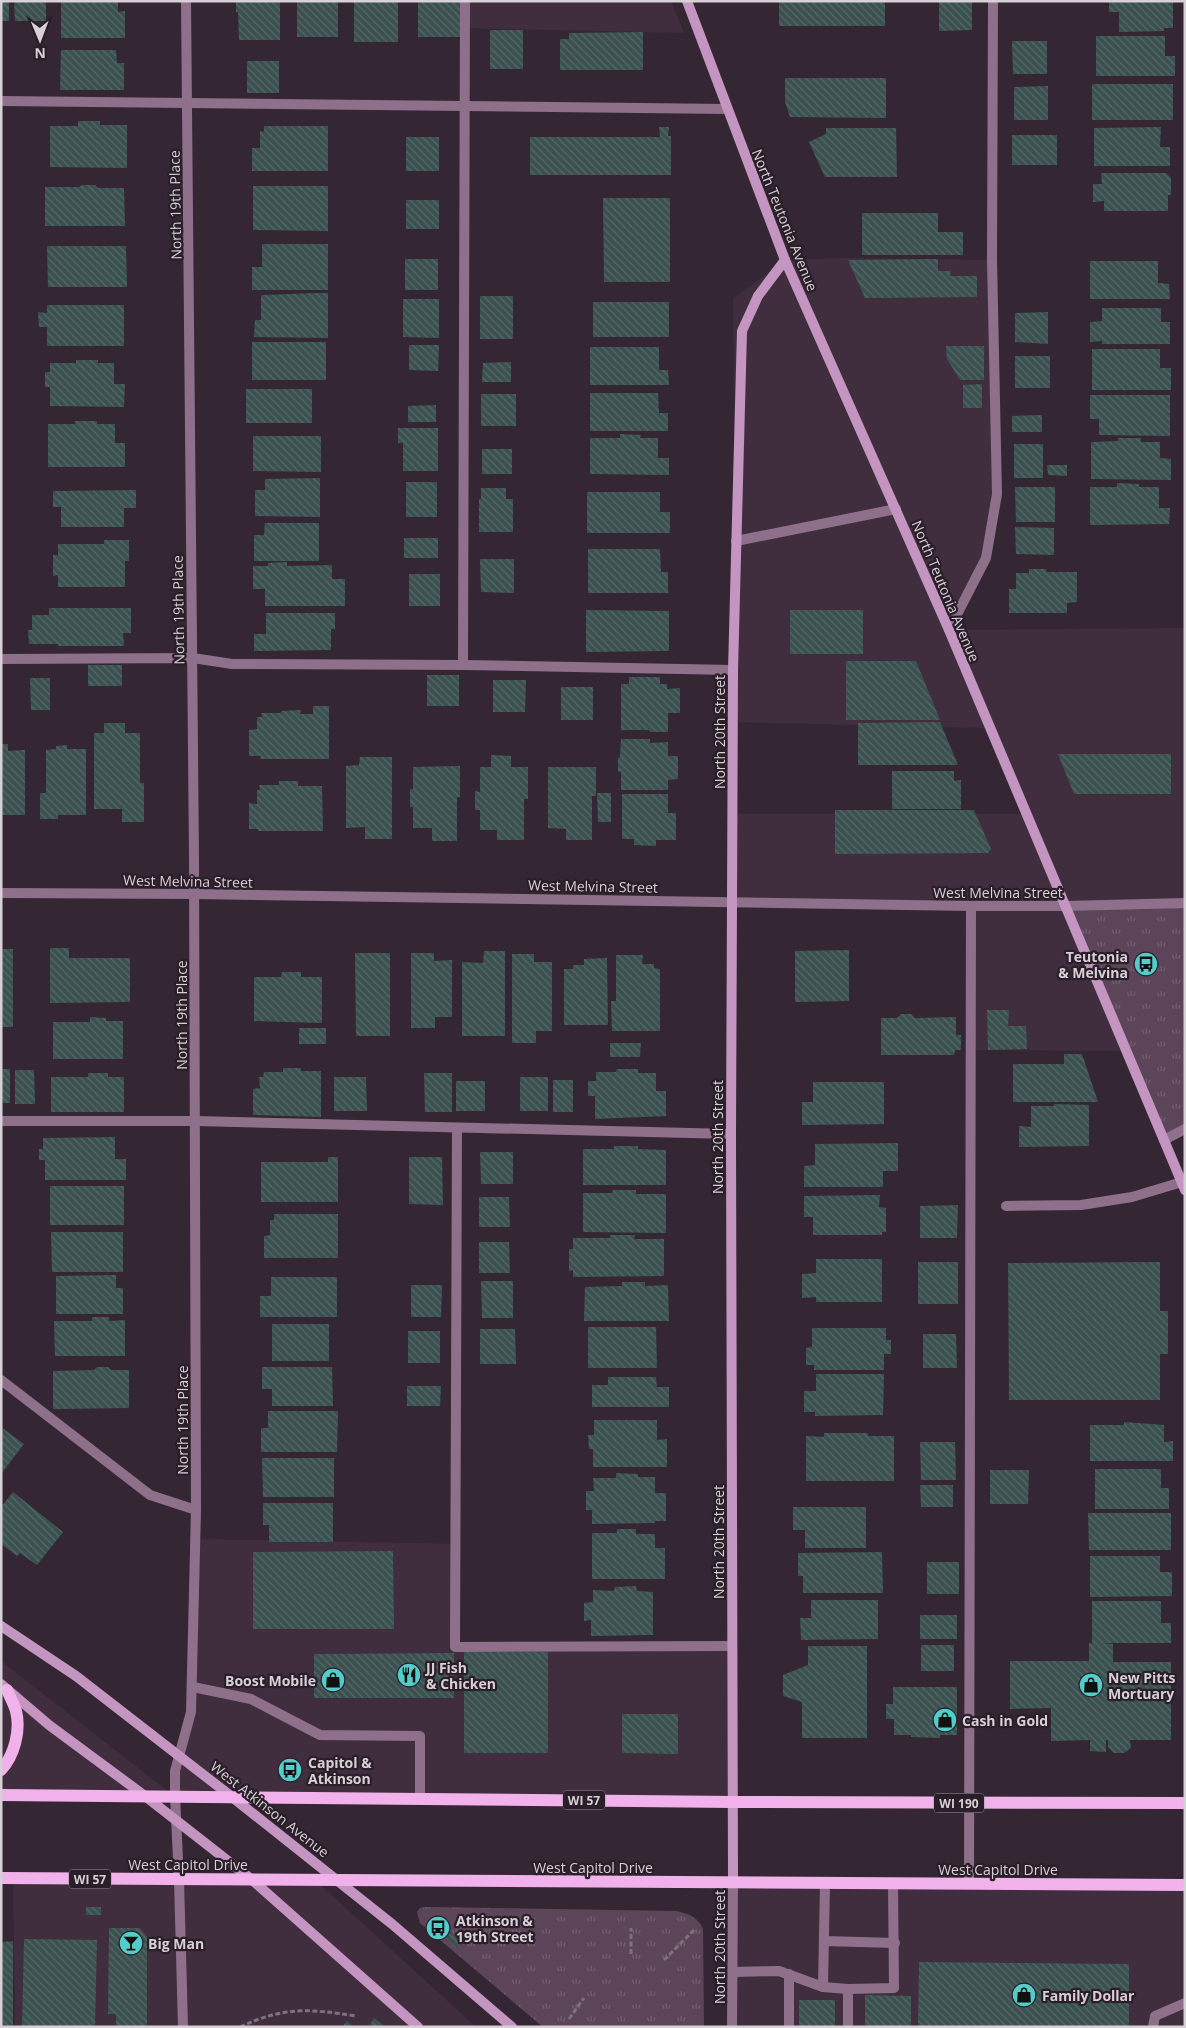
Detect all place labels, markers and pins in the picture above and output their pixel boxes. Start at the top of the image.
place label: Teutonia & Melvina [1058,947,1128,982]
bus stop icon: Teutonia & Melvina [1133,951,1159,977]
place label: JJ Fish & Chicken [424,1658,496,1693]
restaurant icon: JJ Fish & Chicken [396,1662,422,1688]
shop icon: Boost Mobile [320,1667,346,1693]
place label: New Pitts Mortuary [1108,1668,1175,1703]
place label: Boost Mobile [225,1671,316,1690]
shop icon: New Pitts Mortuary [1078,1672,1104,1698]
shop icon: Cash in Gold [932,1707,958,1733]
place label: Cash in Gold [962,1711,1048,1730]
place label: Capitol & Atkinson [308,1753,372,1788]
bus stop icon: Capitol & Atkinson [277,1757,303,1783]
place label: Atkinson & 19th Street [456,1911,534,1946]
bus stop icon: Atkinson & 19th Street [425,1915,451,1941]
bar icon: Big Man [118,1930,144,1956]
place label: Big Man [148,1934,204,1953]
shop icon: Family Dollar [1011,1982,1037,2008]
place label: Family Dollar [1042,1986,1135,2005]

